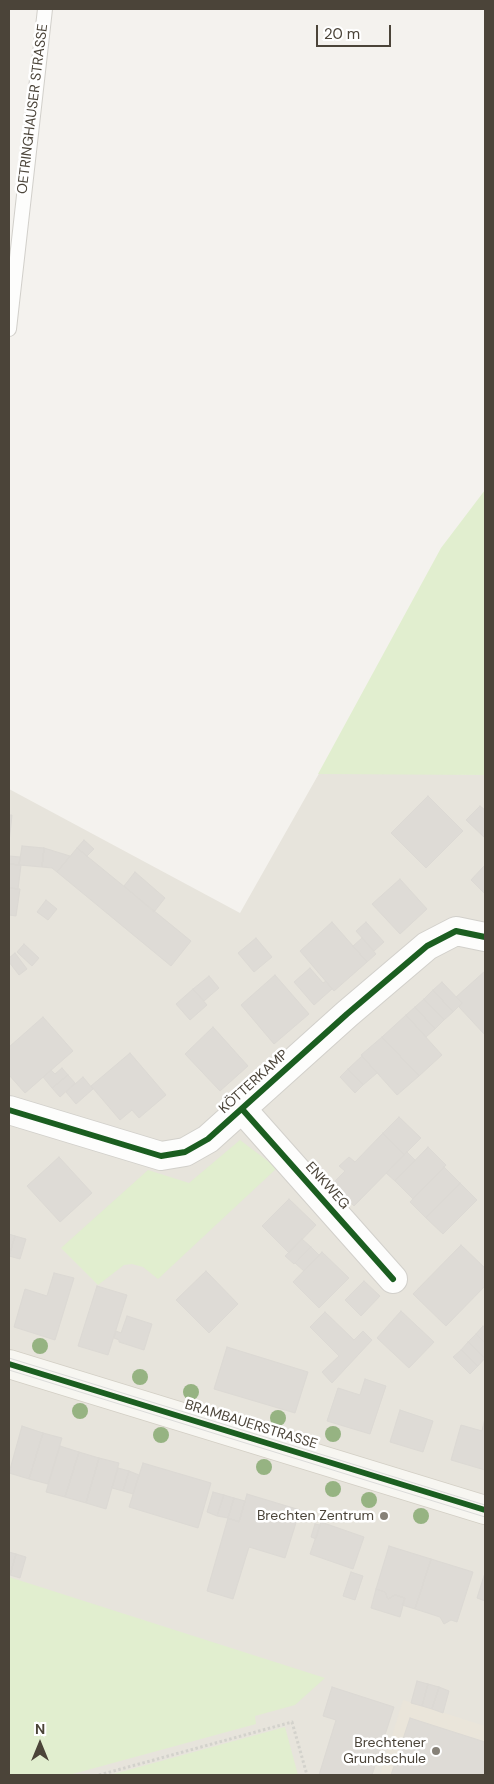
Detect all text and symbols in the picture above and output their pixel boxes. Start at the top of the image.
scale bar [319,15,394,47]
street label: OETRINGHAUSER STRASSE [14,23,52,195]
text: 20 m [324,24,360,44]
street label: KÖTTERKAMP [216,1047,292,1117]
street label: ENKWEG [301,1159,353,1213]
street label: BRAMBAUERSTRASSE [183,1397,319,1453]
place label: Brechten Zentrum [257,1508,374,1524]
marker: Brechten Zentrum [378,1510,390,1522]
north arrow [15,1719,65,1769]
text: N [35,1720,45,1738]
place label: Brechtener Grundschule [343,1735,426,1768]
marker: Brechtener Grundschule [430,1745,442,1757]

